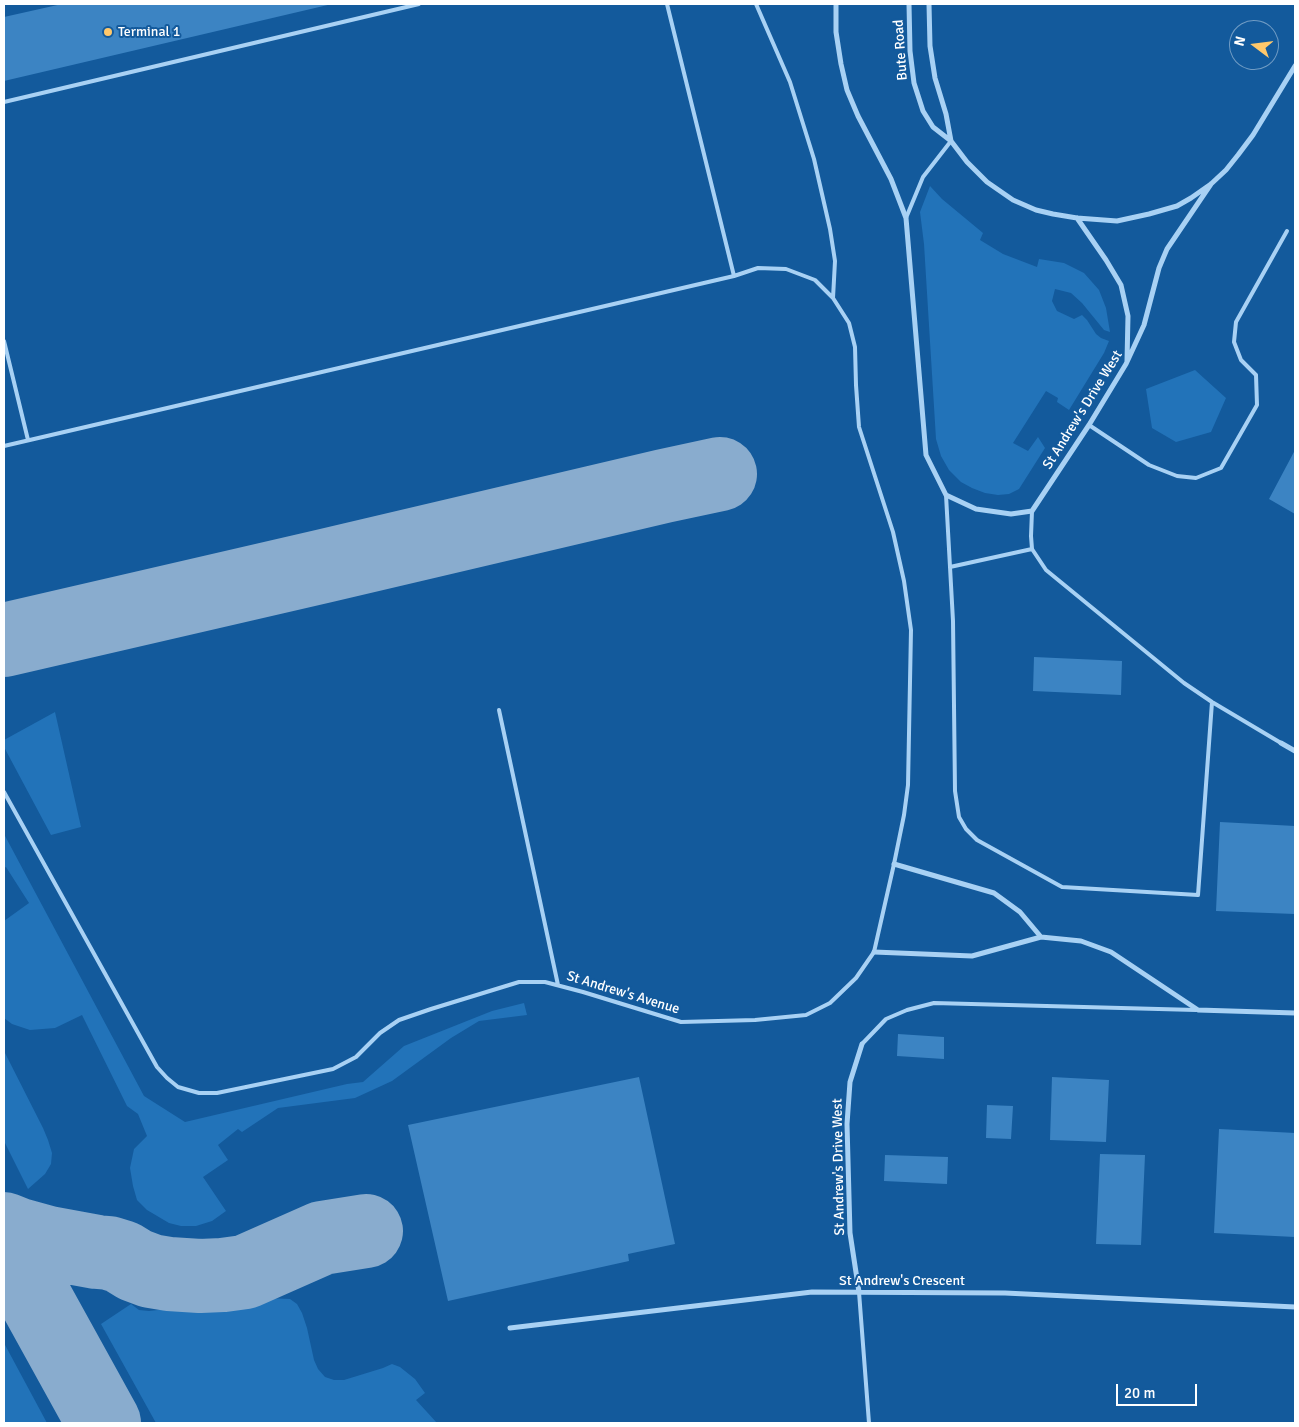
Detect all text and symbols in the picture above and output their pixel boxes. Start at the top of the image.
street label: Bute Road [890,19,912,81]
north arrow [1229,20,1279,70]
place label: Terminal 1 [118,24,180,40]
marker: Terminal 1 [102,26,114,38]
text: N [1231,34,1249,48]
street label: St Andrew's Drive West [1040,347,1126,473]
street label: St Andrew's Avenue [565,968,681,1018]
street label: St Andrew's Drive West [829,1098,849,1236]
street label: St Andrew's Crescent [839,1273,965,1289]
scale bar [1119,1374,1200,1406]
text: 20 m [1124,1384,1155,1402]

